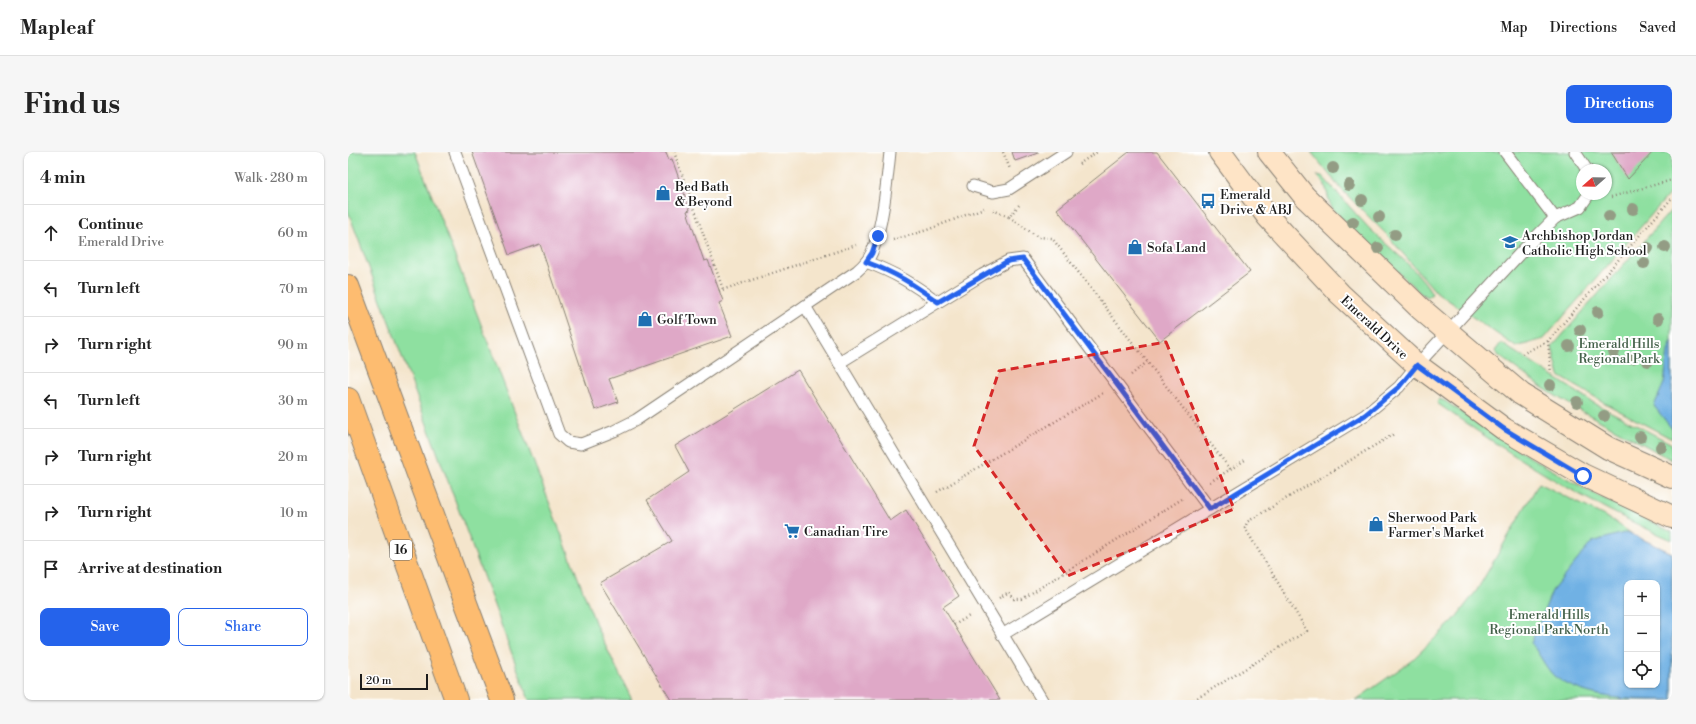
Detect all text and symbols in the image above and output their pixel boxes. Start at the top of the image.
text: Mapleaf [20,16,93,40]
text: Map [1500,19,1528,37]
text: Directions [1550,19,1617,37]
text: Saved [1639,19,1676,37]
button: Directions [1566,85,1672,123]
text: Find us [24,87,120,122]
north arrow [1576,164,1612,200]
text: 4 min [40,167,85,189]
text: Walk · 280 m [234,170,308,186]
place label: Bed Bath & Beyond [674,179,733,210]
shop icon: Bed Bath & Beyond [654,184,672,202]
place label: Emerald Drive & ABJ [1220,187,1293,218]
bus stop icon: Emerald Drive & ABJ [1199,192,1217,210]
text: Continue [78,215,143,234]
icon: ahead [40,222,62,244]
text: 60 m [277,225,308,241]
route end [869,227,887,245]
place label: Archbishop Jordan Catholic High School [1521,228,1647,259]
school or university icon: Archbishop Jordan Catholic High School [1501,233,1519,251]
text: Emerald Drive [78,234,164,250]
shop icon: Sofa Land [1126,238,1144,256]
place label: Sofa Land [1147,240,1206,256]
icon: left [40,278,62,300]
text: Turn left [78,279,140,298]
text: 70 m [279,281,308,297]
street label: Emerald Drive [1337,293,1412,363]
shop icon: Golf Town [636,310,654,328]
place label: Golf Town [657,312,717,328]
icon: right [40,334,62,356]
text: Turn right [78,335,152,354]
park label: Emerald Hills Regional Park [1578,336,1661,367]
text: 90 m [277,337,308,353]
icon: left [40,390,62,412]
text: Turn left [78,391,140,410]
text: 30 m [278,393,308,409]
icon: right [40,446,62,468]
text: Turn right [78,447,152,466]
text: 20 m [278,449,308,465]
route start [1574,467,1592,485]
icon: right [40,502,62,524]
text: Turn right [78,503,152,522]
text: 10 m [280,505,308,521]
place label: Sherwood Park Farmer's Market [1388,510,1485,541]
shop icon: Sherwood Park Farmer's Market [1367,515,1385,533]
supermarket icon: Canadian Tire [783,522,801,540]
place label: Canadian Tire [804,524,888,540]
road number: 16 [390,540,412,560]
icon: arrive [40,558,62,580]
text: Arrive at destination [78,559,222,578]
map controls [1624,580,1660,688]
button: + [1624,580,1660,616]
park label: Emerald Hills Regional Park North [1489,607,1609,638]
button: Save [40,608,170,646]
button: Share [178,608,308,646]
button: − [1624,616,1660,652]
button: locate [1624,652,1660,688]
scale bar [360,672,428,691]
text: 20 m [366,674,391,688]

